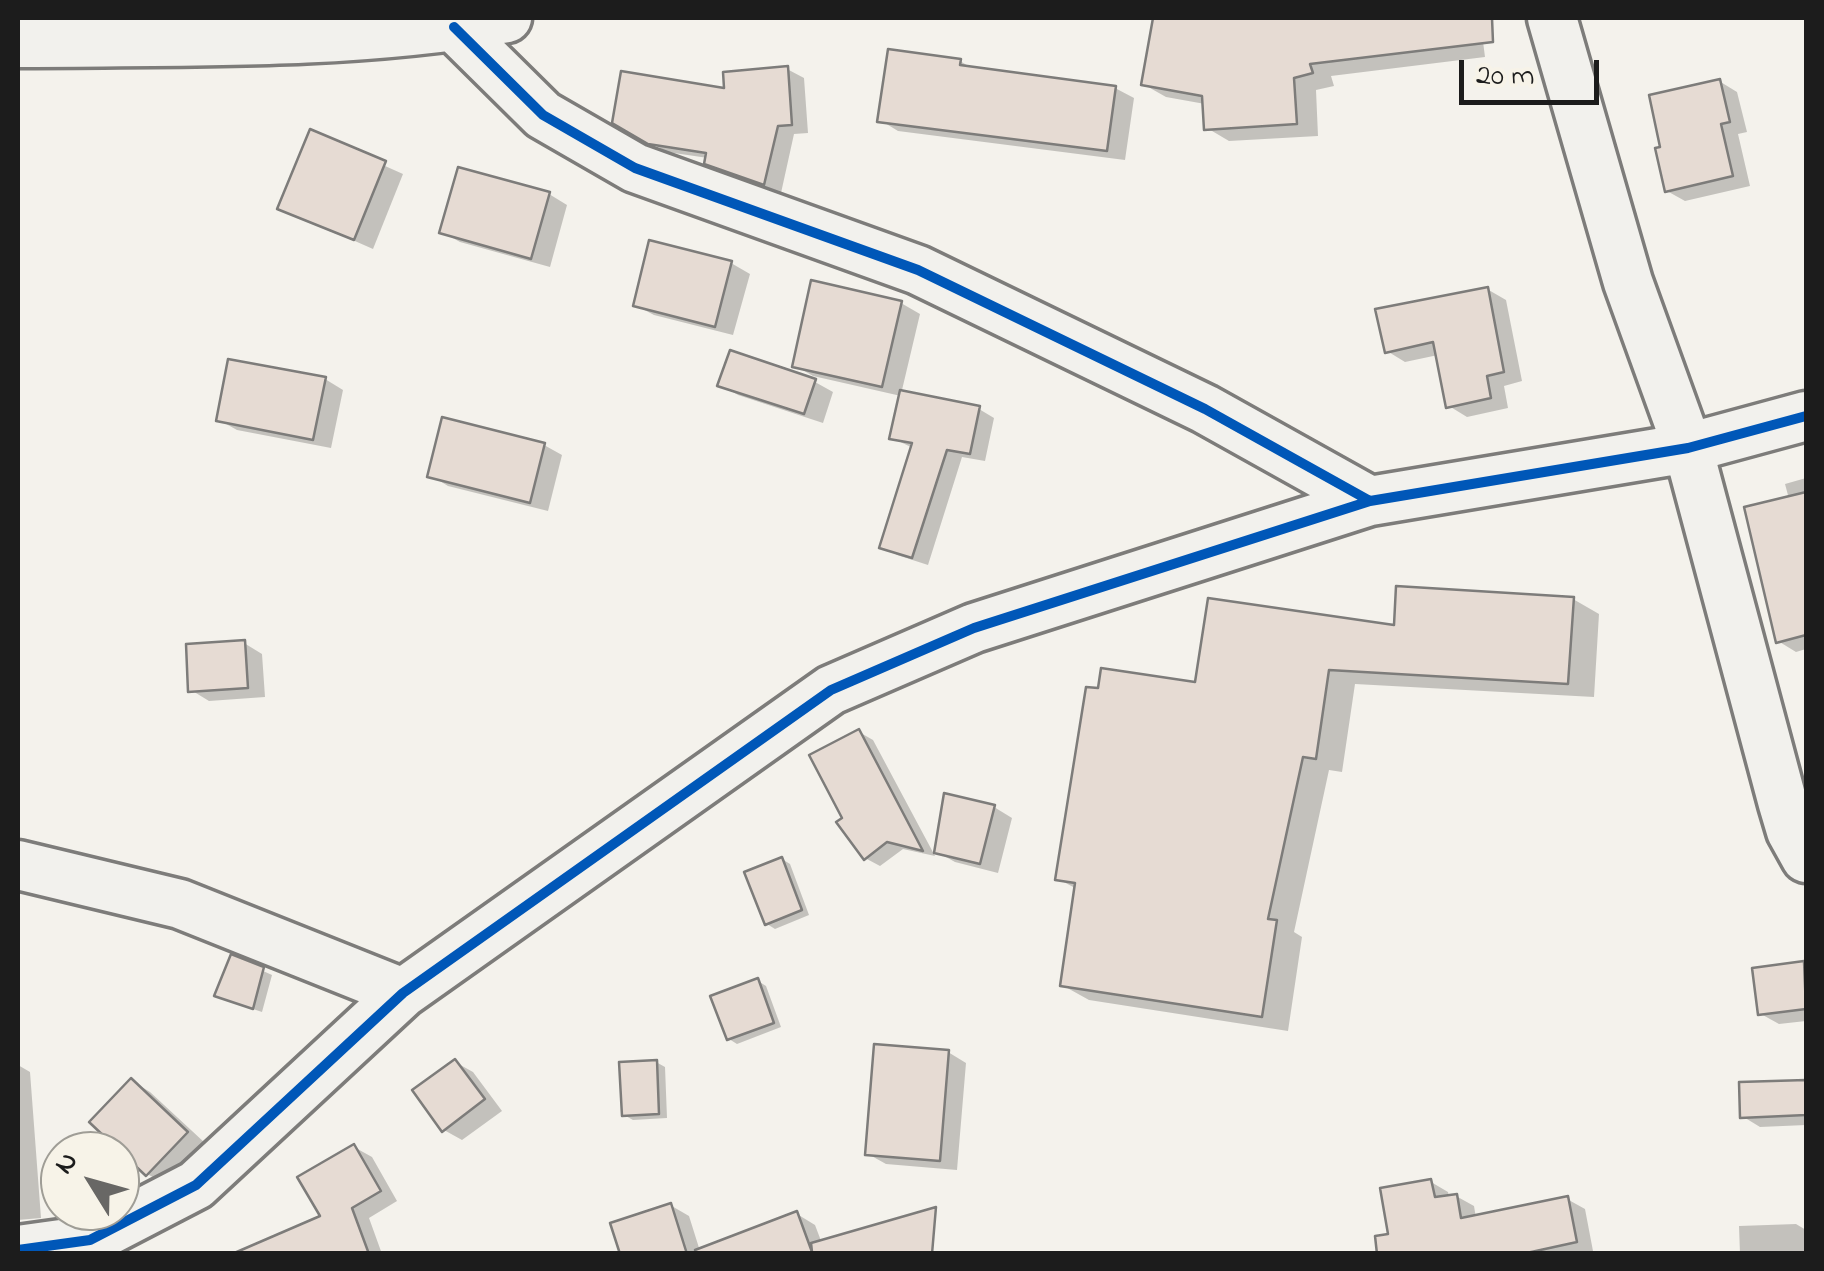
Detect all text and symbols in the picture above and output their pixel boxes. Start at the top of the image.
scale bar [1464,40,1604,102]
text: 20 m [1476,55,1535,99]
north arrow [40,1131,140,1231]
text: N [45,1144,89,1184]

